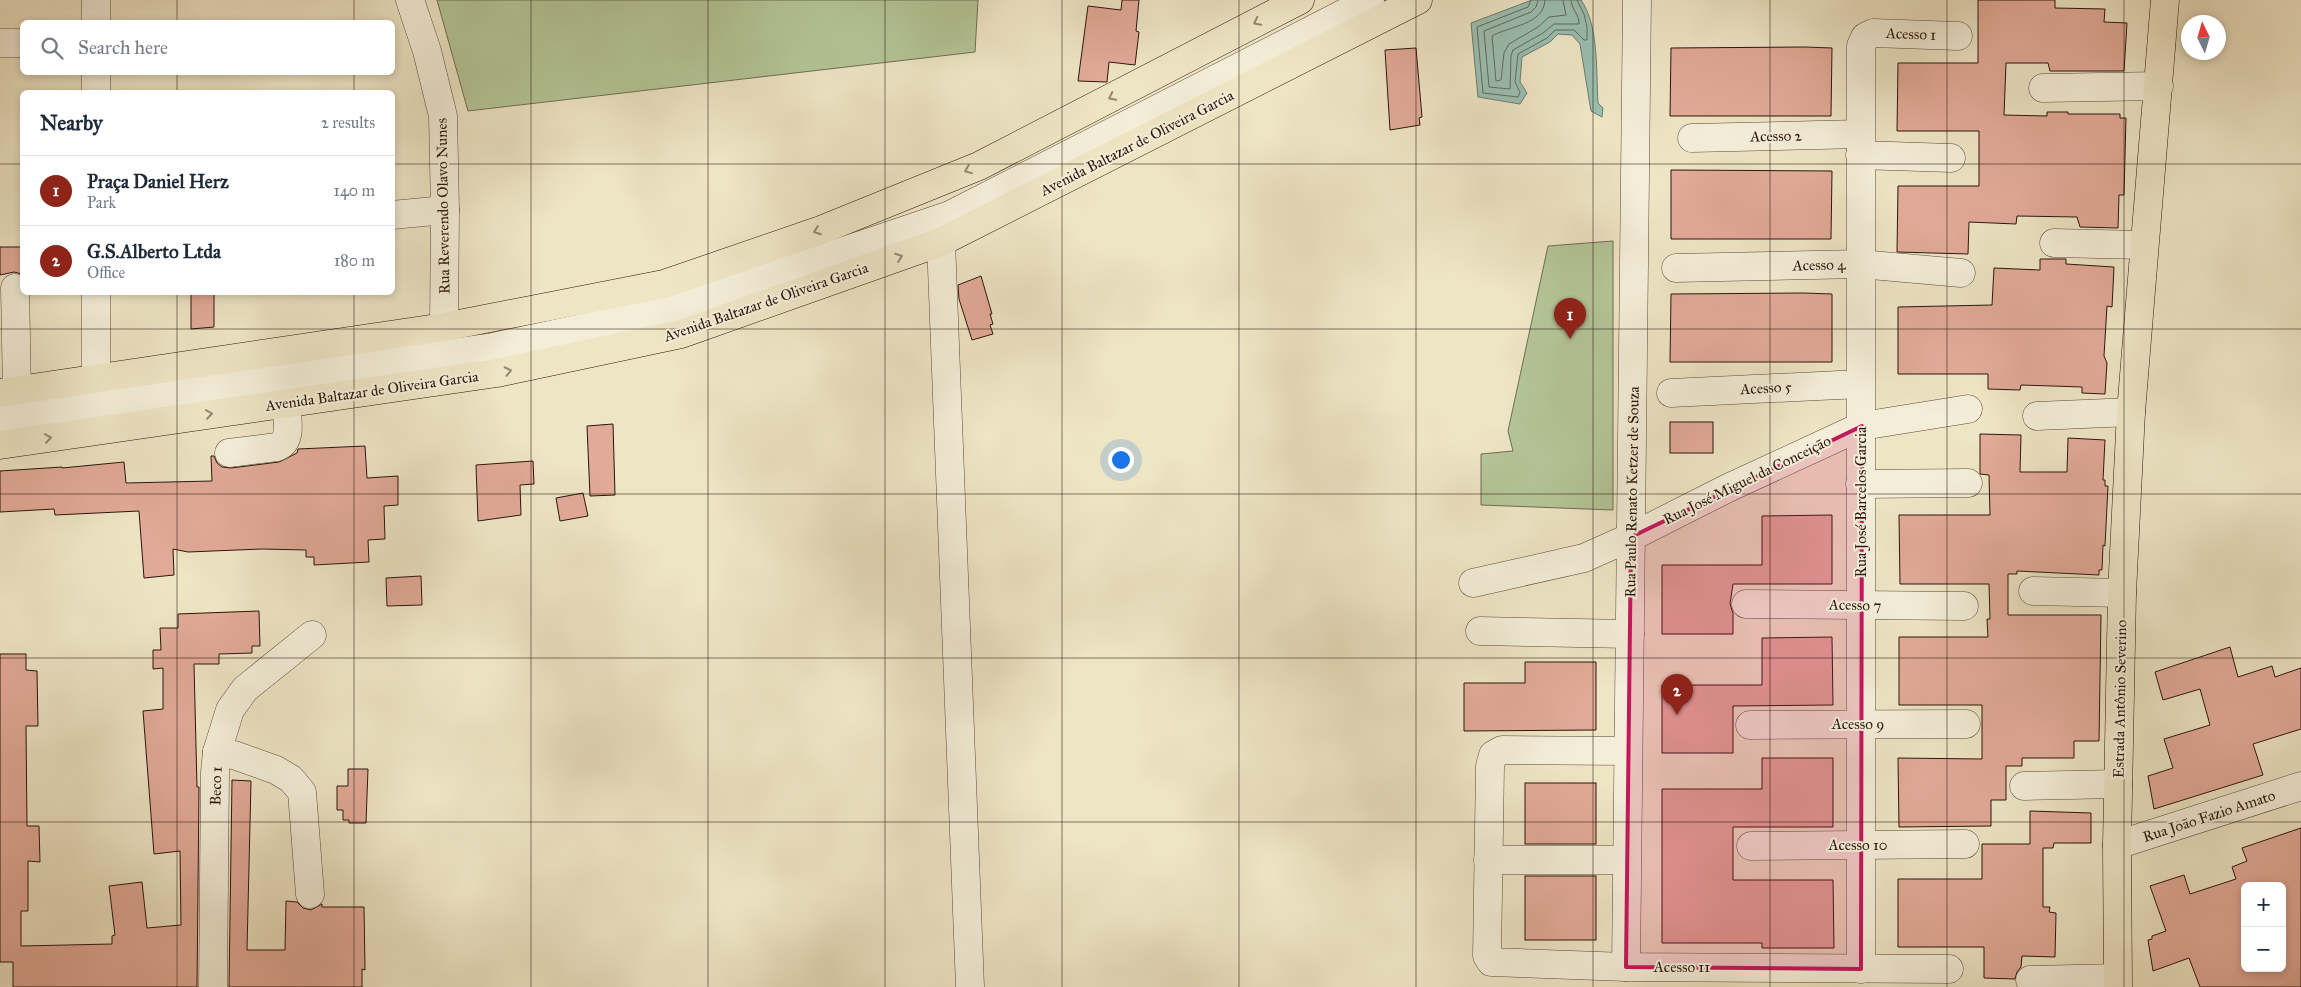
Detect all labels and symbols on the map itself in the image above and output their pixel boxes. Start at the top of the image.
north arrow [2181,15,2226,60]
one-way arrow [1253,16,1262,26]
street label: Acesso 1 [1885,24,1937,44]
street label: Avenida Baltazar de Oliveira Garcia [1036,86,1237,200]
one-way arrow [1109,91,1118,101]
street label: Rua Reverendo Olavo Nunes [432,118,454,294]
street label: Acesso 2 [1749,127,1803,145]
one-way arrow [964,164,973,175]
one-way arrow [813,225,822,235]
one-way arrow [894,253,902,263]
street label: Acesso 4 [1791,256,1846,274]
street label: Avenida Baltazar de Oliveira Garcia [661,258,871,346]
pin: 1 [1554,298,1586,339]
one-way arrow [504,366,513,377]
street label: Avenida Baltazar de Oliveira Garcia [263,367,480,415]
street label: Acesso 5 [1739,378,1792,398]
street label: Rua Paulo Renato Ketzer de Souza [1621,385,1643,598]
one-way arrow [205,409,213,420]
street label: Rua José Barcelos Garcia [1852,426,1871,577]
street label: Rua José Miguel da Conceição [1660,431,1835,529]
one-way arrow [44,433,53,443]
your location [1108,447,1134,473]
street label: Acesso 7 [1828,596,1881,614]
street label: Estrada Antônio Severino [2110,619,2130,778]
pin: 2 [1661,674,1693,715]
street label: Acesso 9 [1831,715,1884,733]
street label: Beco 1 [206,766,226,806]
street label: Rua João Fazio Amato [2140,786,2278,847]
street label: Acesso 10 [1827,836,1888,854]
street label: Acesso 11 [1653,958,1710,976]

